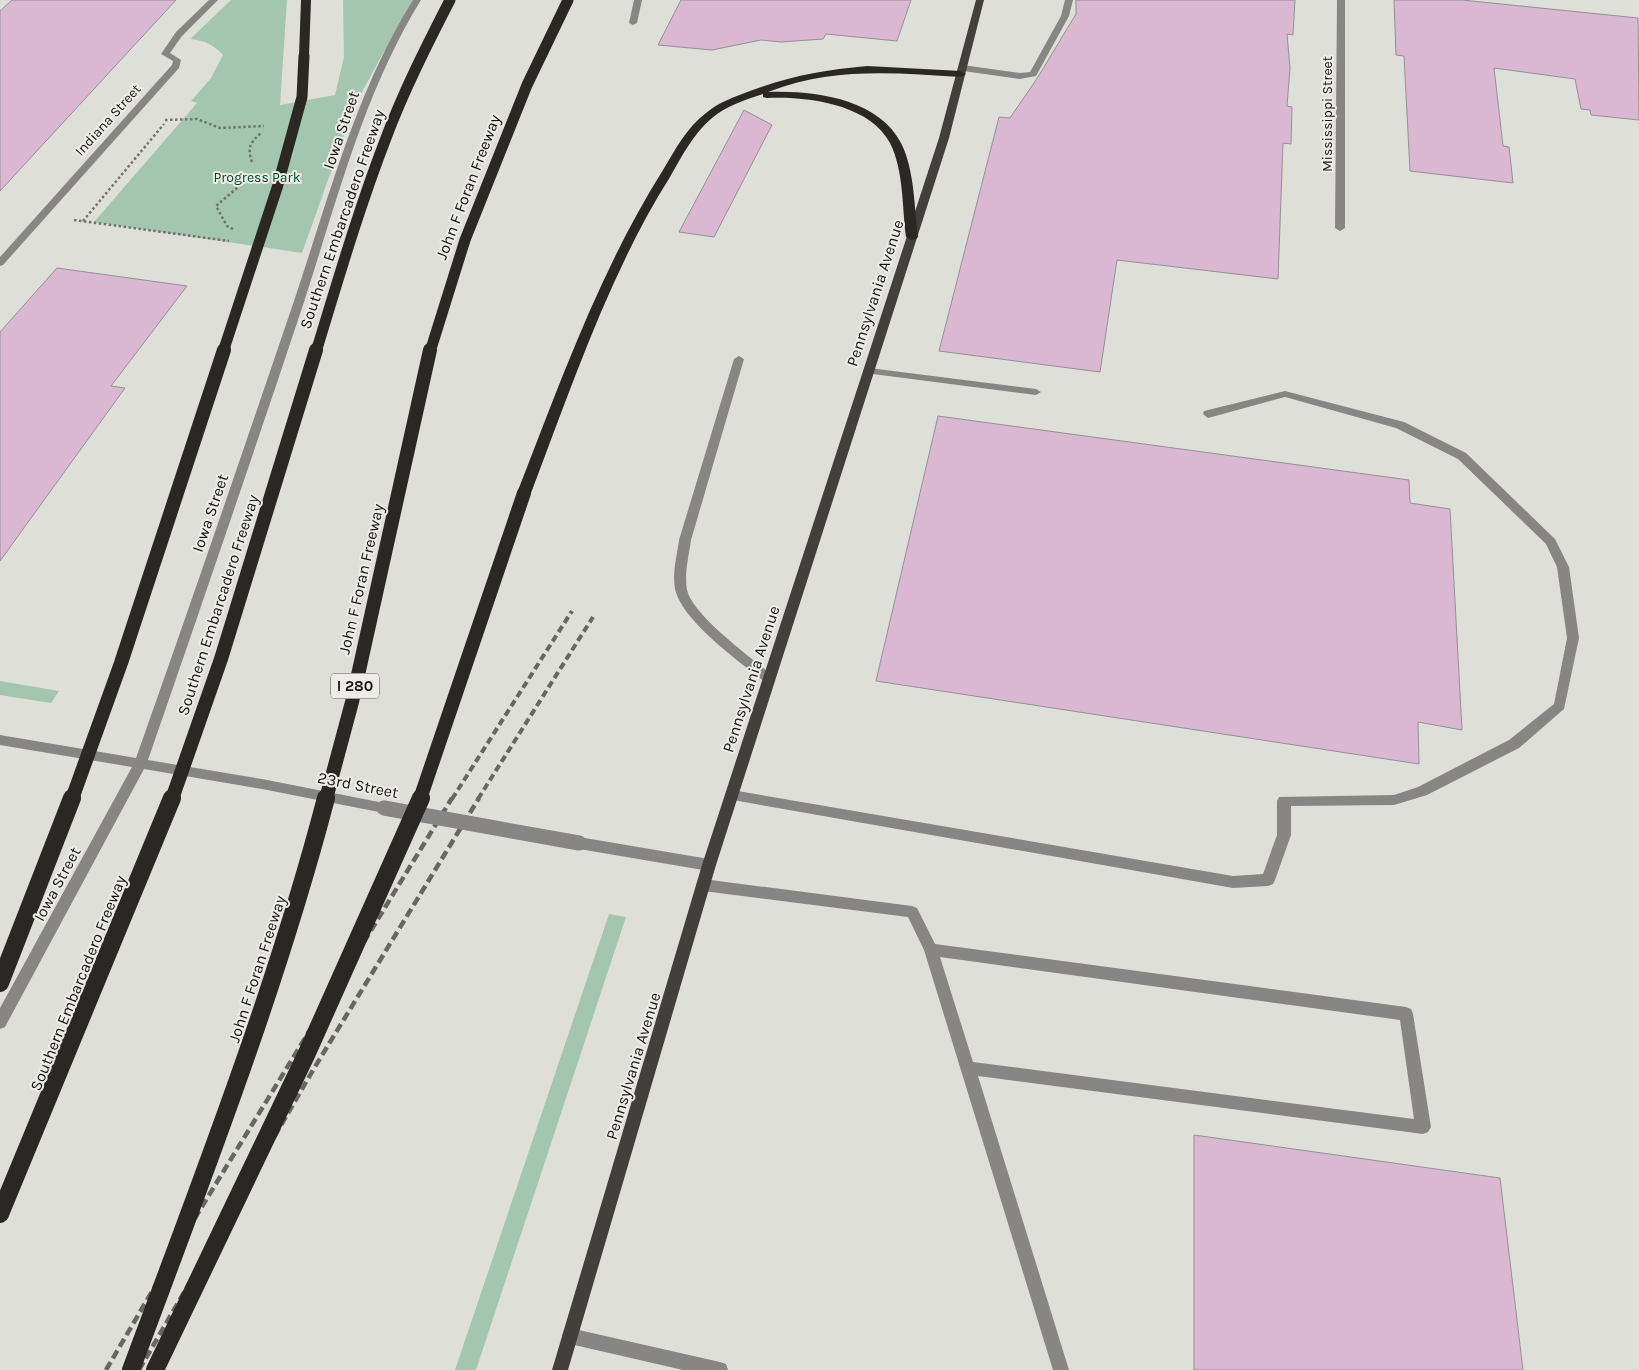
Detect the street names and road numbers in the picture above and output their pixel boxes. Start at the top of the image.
street label: Mississippi Street [1319,56,1336,172]
street label: Indiana Street [71,81,145,159]
street label: Iowa Street [319,88,363,172]
street label: Southern Embarcadero Freeway [295,106,389,331]
street label: John F Foran Freeway [432,111,505,262]
street label: Pennsylvania Avenue [842,217,908,369]
street label: Iowa Street [188,471,232,555]
street label: Southern Embarcadero Freeway [173,492,263,718]
street label: John F Foran Freeway [334,501,388,656]
street label: Pennsylvania Avenue [718,603,784,755]
road number: I 280 [331,674,379,698]
street label: 23rd Street [316,768,400,802]
street label: Iowa Street [30,844,84,924]
street label: Southern Embarcadero Freeway [26,872,130,1094]
street label: John F Foran Freeway [224,892,290,1045]
street label: Pennsylvania Avenue [602,990,664,1142]

